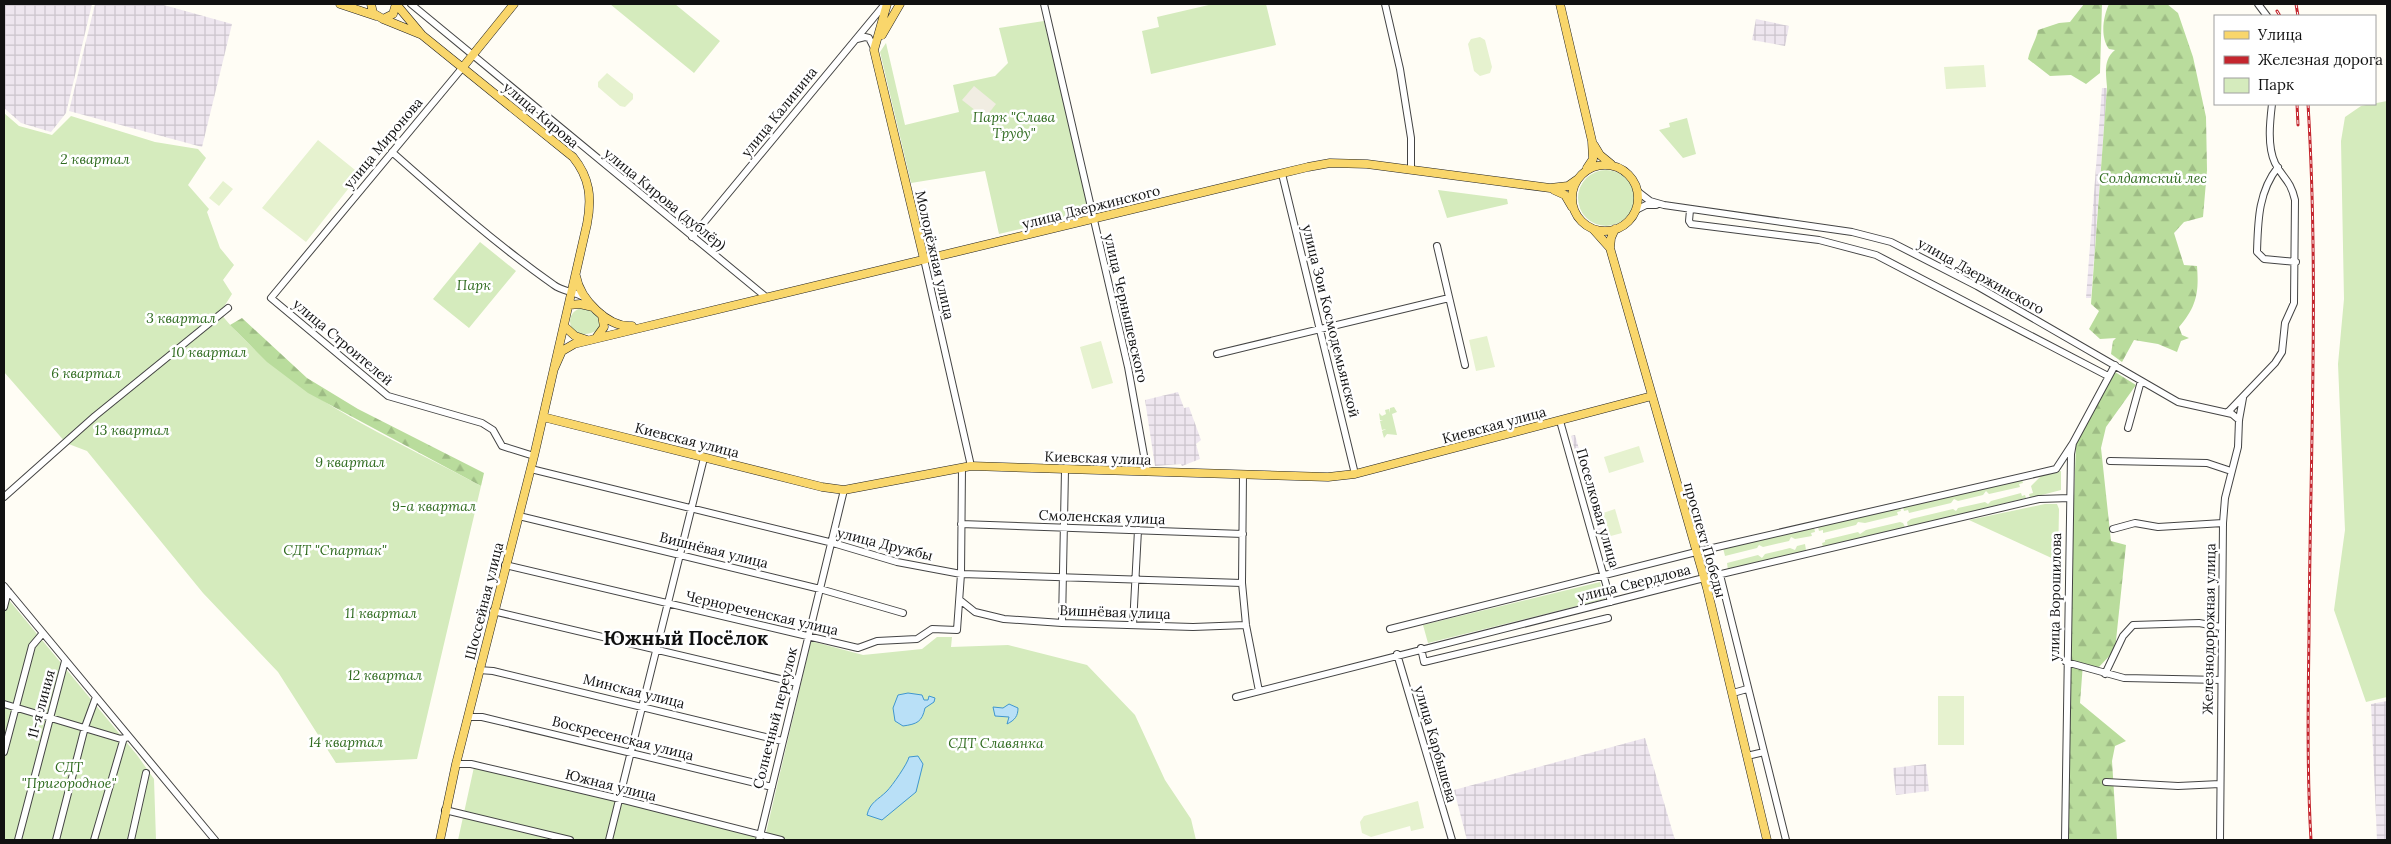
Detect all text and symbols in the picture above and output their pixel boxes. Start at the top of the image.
legend [2214,15,2376,105]
text: Улица [2257,25,2303,44]
text: Железная дорога [2258,50,2383,69]
street label: улица Калинина [737,63,821,161]
text: Парк [2258,75,2294,94]
street label: улица Кирова [499,78,583,152]
street label: улица Миронова [340,94,426,192]
park label: Парк "Слава Труду" [973,108,1056,142]
street label: улица Кирова (дублёр) [600,144,730,254]
park label: 2 квартал [60,150,130,168]
park label: Солдатский лес [2099,169,2207,187]
street label: улица Дзержинского [1020,181,1162,233]
street label: Молодёжная улица [911,189,959,321]
street label: улица Зои Космодемьянской [1298,223,1364,420]
street label: улица Чернышевского [1100,232,1152,384]
street label: улица Дзержинского [1915,234,2047,318]
park label: Парк [457,276,491,294]
street label: улица Строителей [289,295,397,389]
park label: 3 квартал [146,309,216,327]
park label: 10 квартал [171,343,247,361]
park label: 6 квартал [51,364,121,382]
street label: Киевская улица [1440,402,1548,448]
street label: Киевская улица [633,418,741,462]
park label: 13 квартал [95,421,169,439]
street label: Поселковая улица [1572,446,1624,570]
street label: Киевская улица [1044,447,1152,469]
park label: 9 квартал [315,453,385,471]
street label: проспект Победы [1680,480,1730,600]
park label: 9-а квартал [392,497,476,515]
street label: Смоленская улица [1038,506,1166,528]
street label: улица Дружбы [835,523,935,565]
street label: Вишнёвая улица [658,528,770,572]
street label: улица Ворошилова [2045,532,2065,662]
street label: Шоссейная улица [461,540,507,662]
park label: СДТ "Спартак" [283,541,387,559]
street label: Железнодорожная улица [2199,543,2219,715]
street label: улица Свердлова [1575,560,1693,606]
street label: Чернореченская улица [684,587,840,639]
street label: Вишнёвая улица [1059,601,1171,623]
park label: 11 квартал [345,604,417,622]
district label: Южный Посёлок [604,626,768,650]
street label: Солнечный переулок [749,645,801,791]
park label: 12 квартал [348,666,422,684]
street label: 11-я линия [23,668,59,740]
street label: Минская улица [581,670,687,712]
street label: улица Карбышева [1411,683,1461,805]
street label: Воскресенская улица [550,712,696,764]
park label: 14 квартал [309,733,383,751]
park label: СДТ Славянка [948,734,1044,752]
park label: СДТ "Пригородное" [22,758,116,792]
street label: Южная улица [564,765,658,805]

